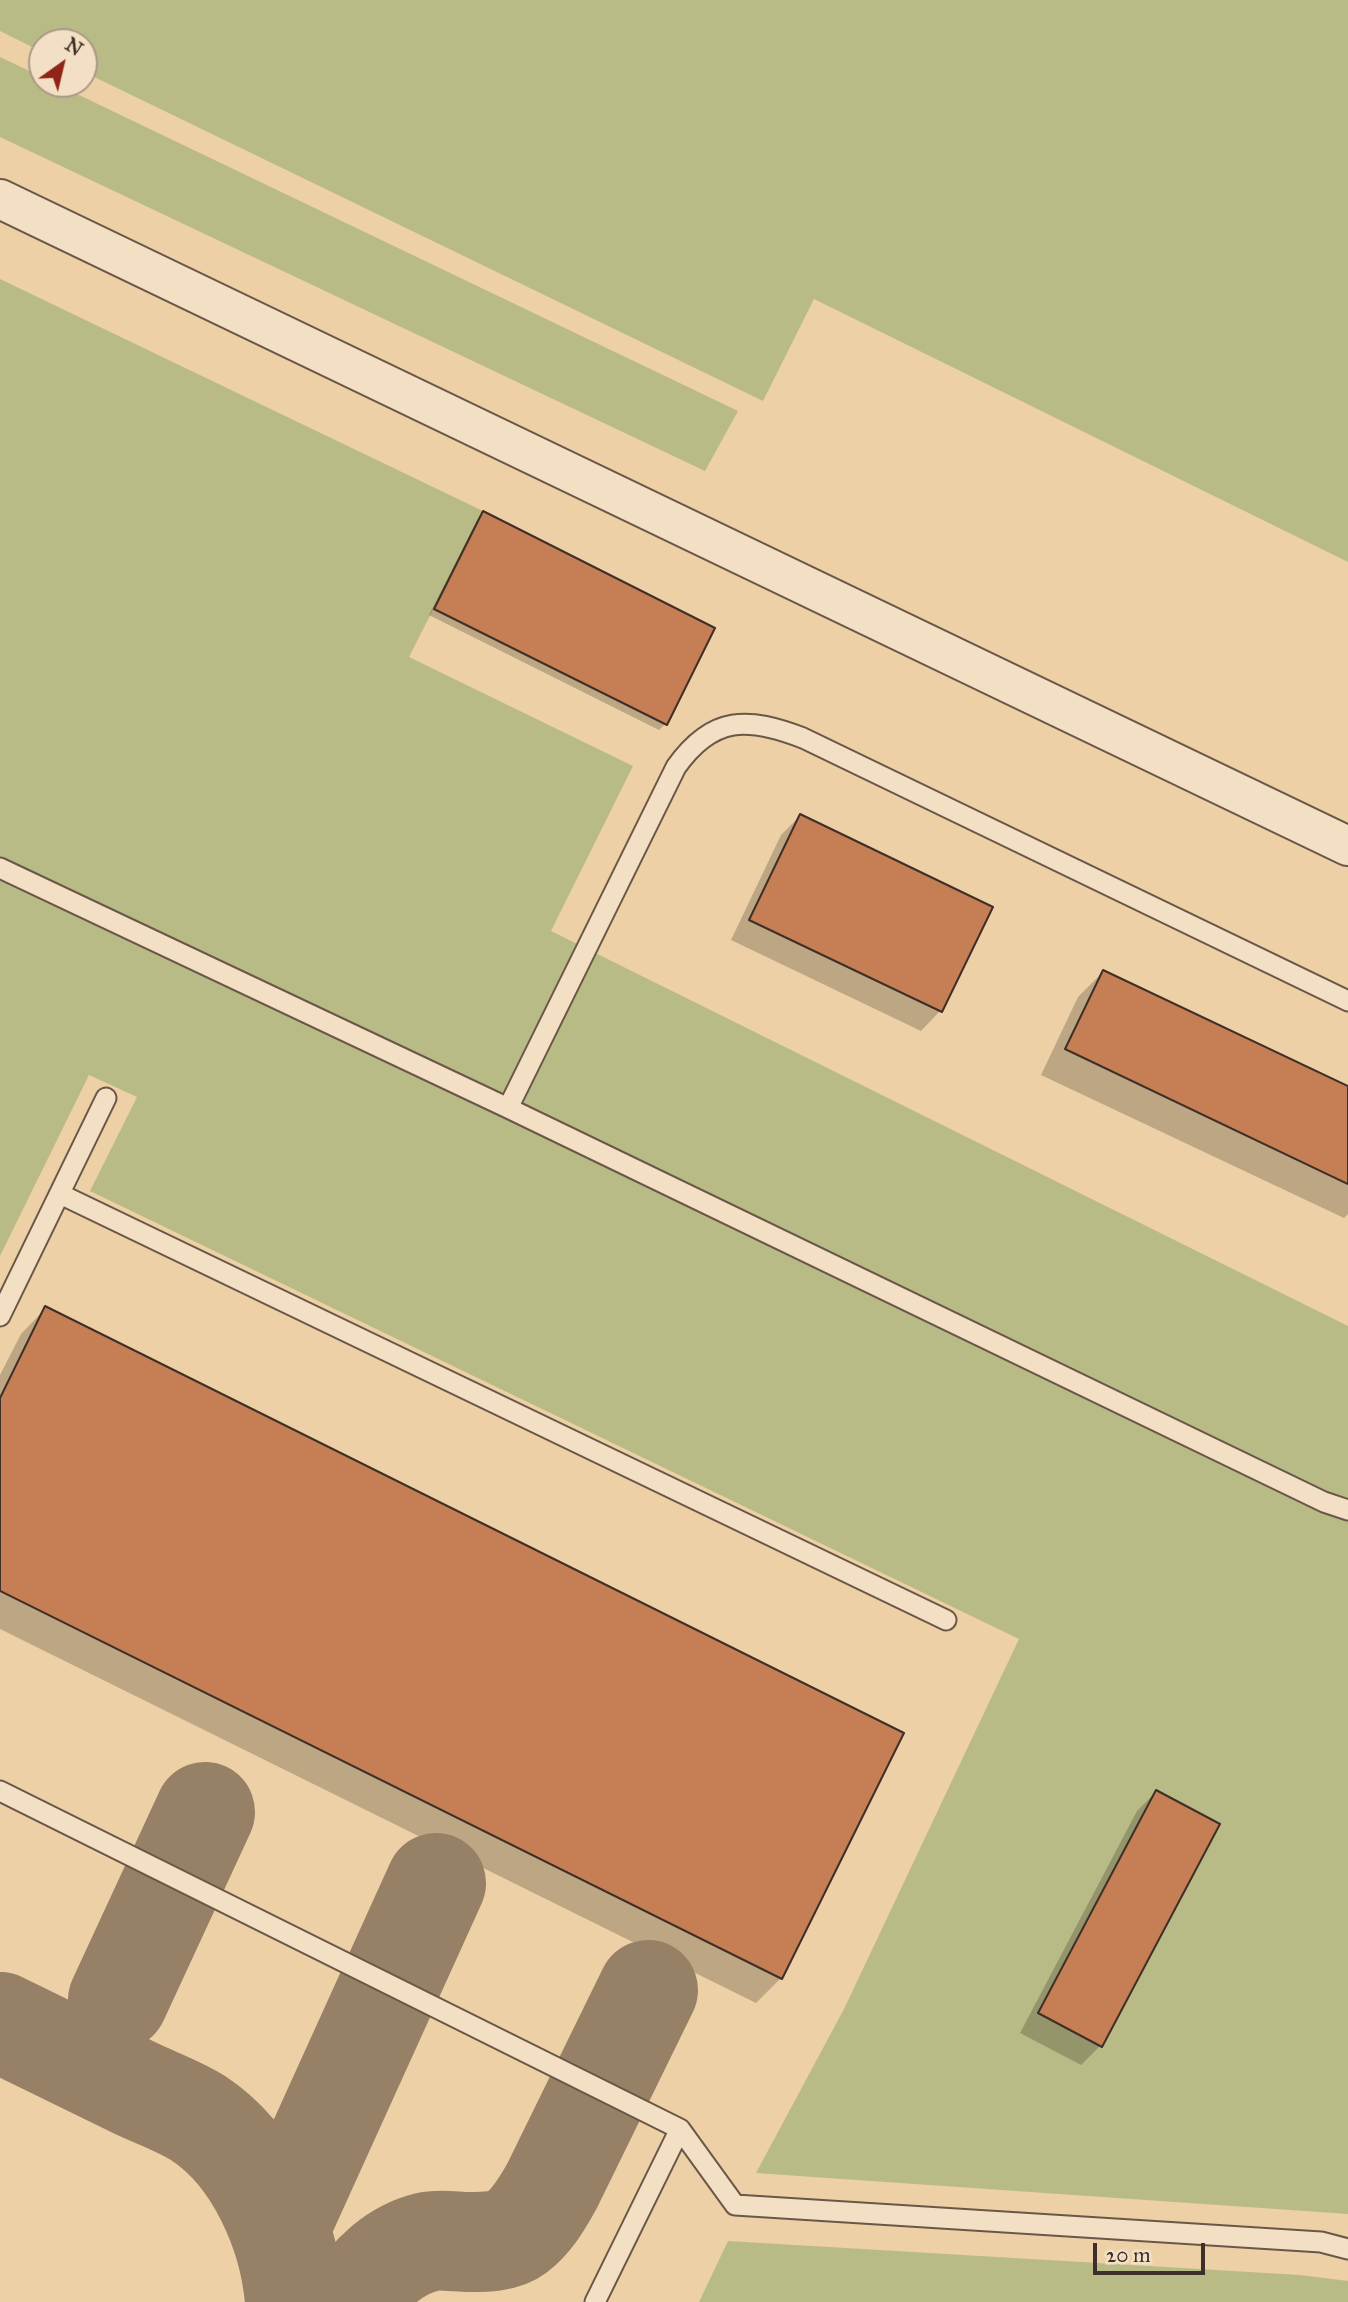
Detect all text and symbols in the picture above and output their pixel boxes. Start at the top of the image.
north arrow [28,28,98,98]
text: N [61,33,87,61]
scale bar [1096,2228,1208,2272]
text: 20 m [1106,2242,1151,2268]

